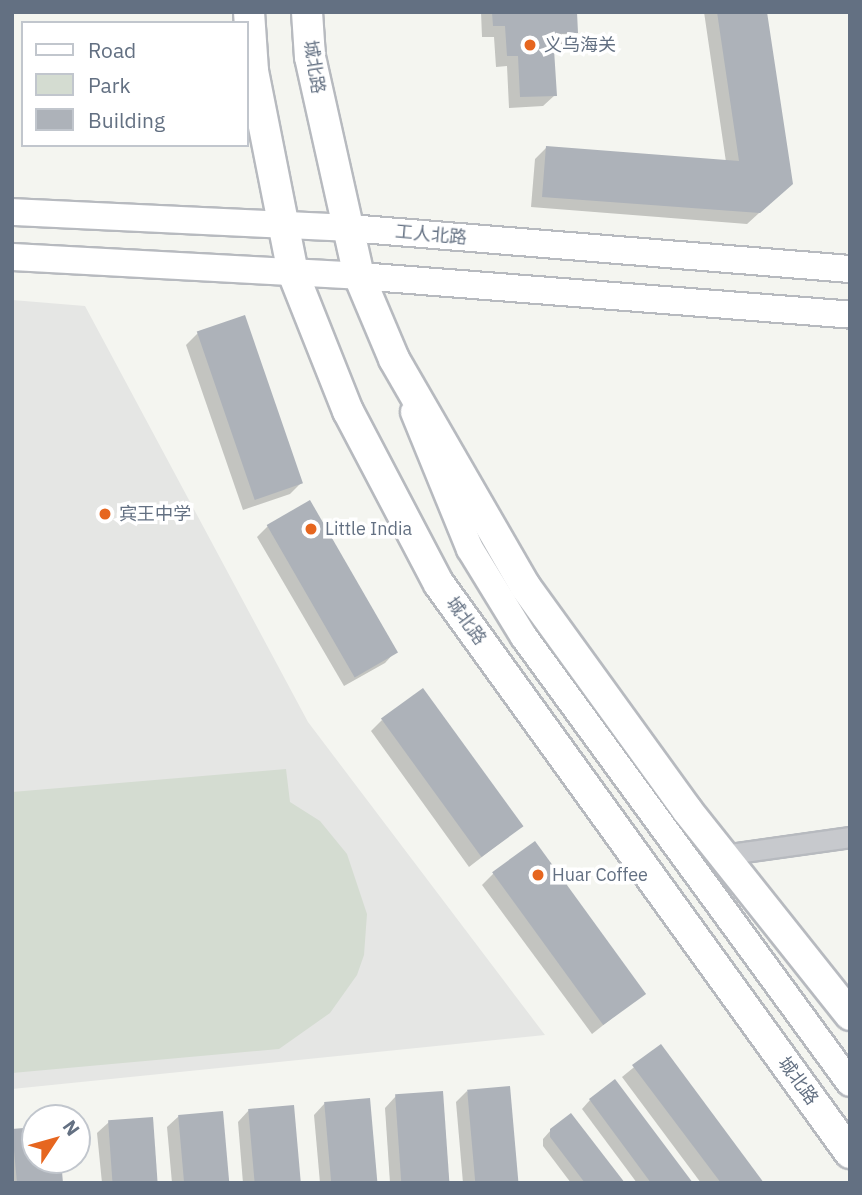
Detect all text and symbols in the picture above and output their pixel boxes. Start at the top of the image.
legend [21,21,248,147]
place label: 义乌海关 [544,34,616,56]
text: Road [88,36,136,64]
marker: 义乌海关 [522,37,538,53]
street label: 城北路 [299,39,329,95]
text: Park [88,71,131,99]
text: Building [88,106,165,134]
street label: 工人北路 [394,221,468,249]
place label: 宾王中学 [119,503,191,525]
marker: 宾王中学 [97,506,113,522]
place label: Little India [325,518,412,540]
marker: Little India [303,521,319,537]
street label: 城北路 [441,593,491,649]
place label: Huar Coffee [552,864,648,886]
marker: Huar Coffee [530,867,546,883]
street label: 城北路 [773,1053,823,1109]
north arrow [21,1104,91,1174]
text: N [58,1115,85,1140]

